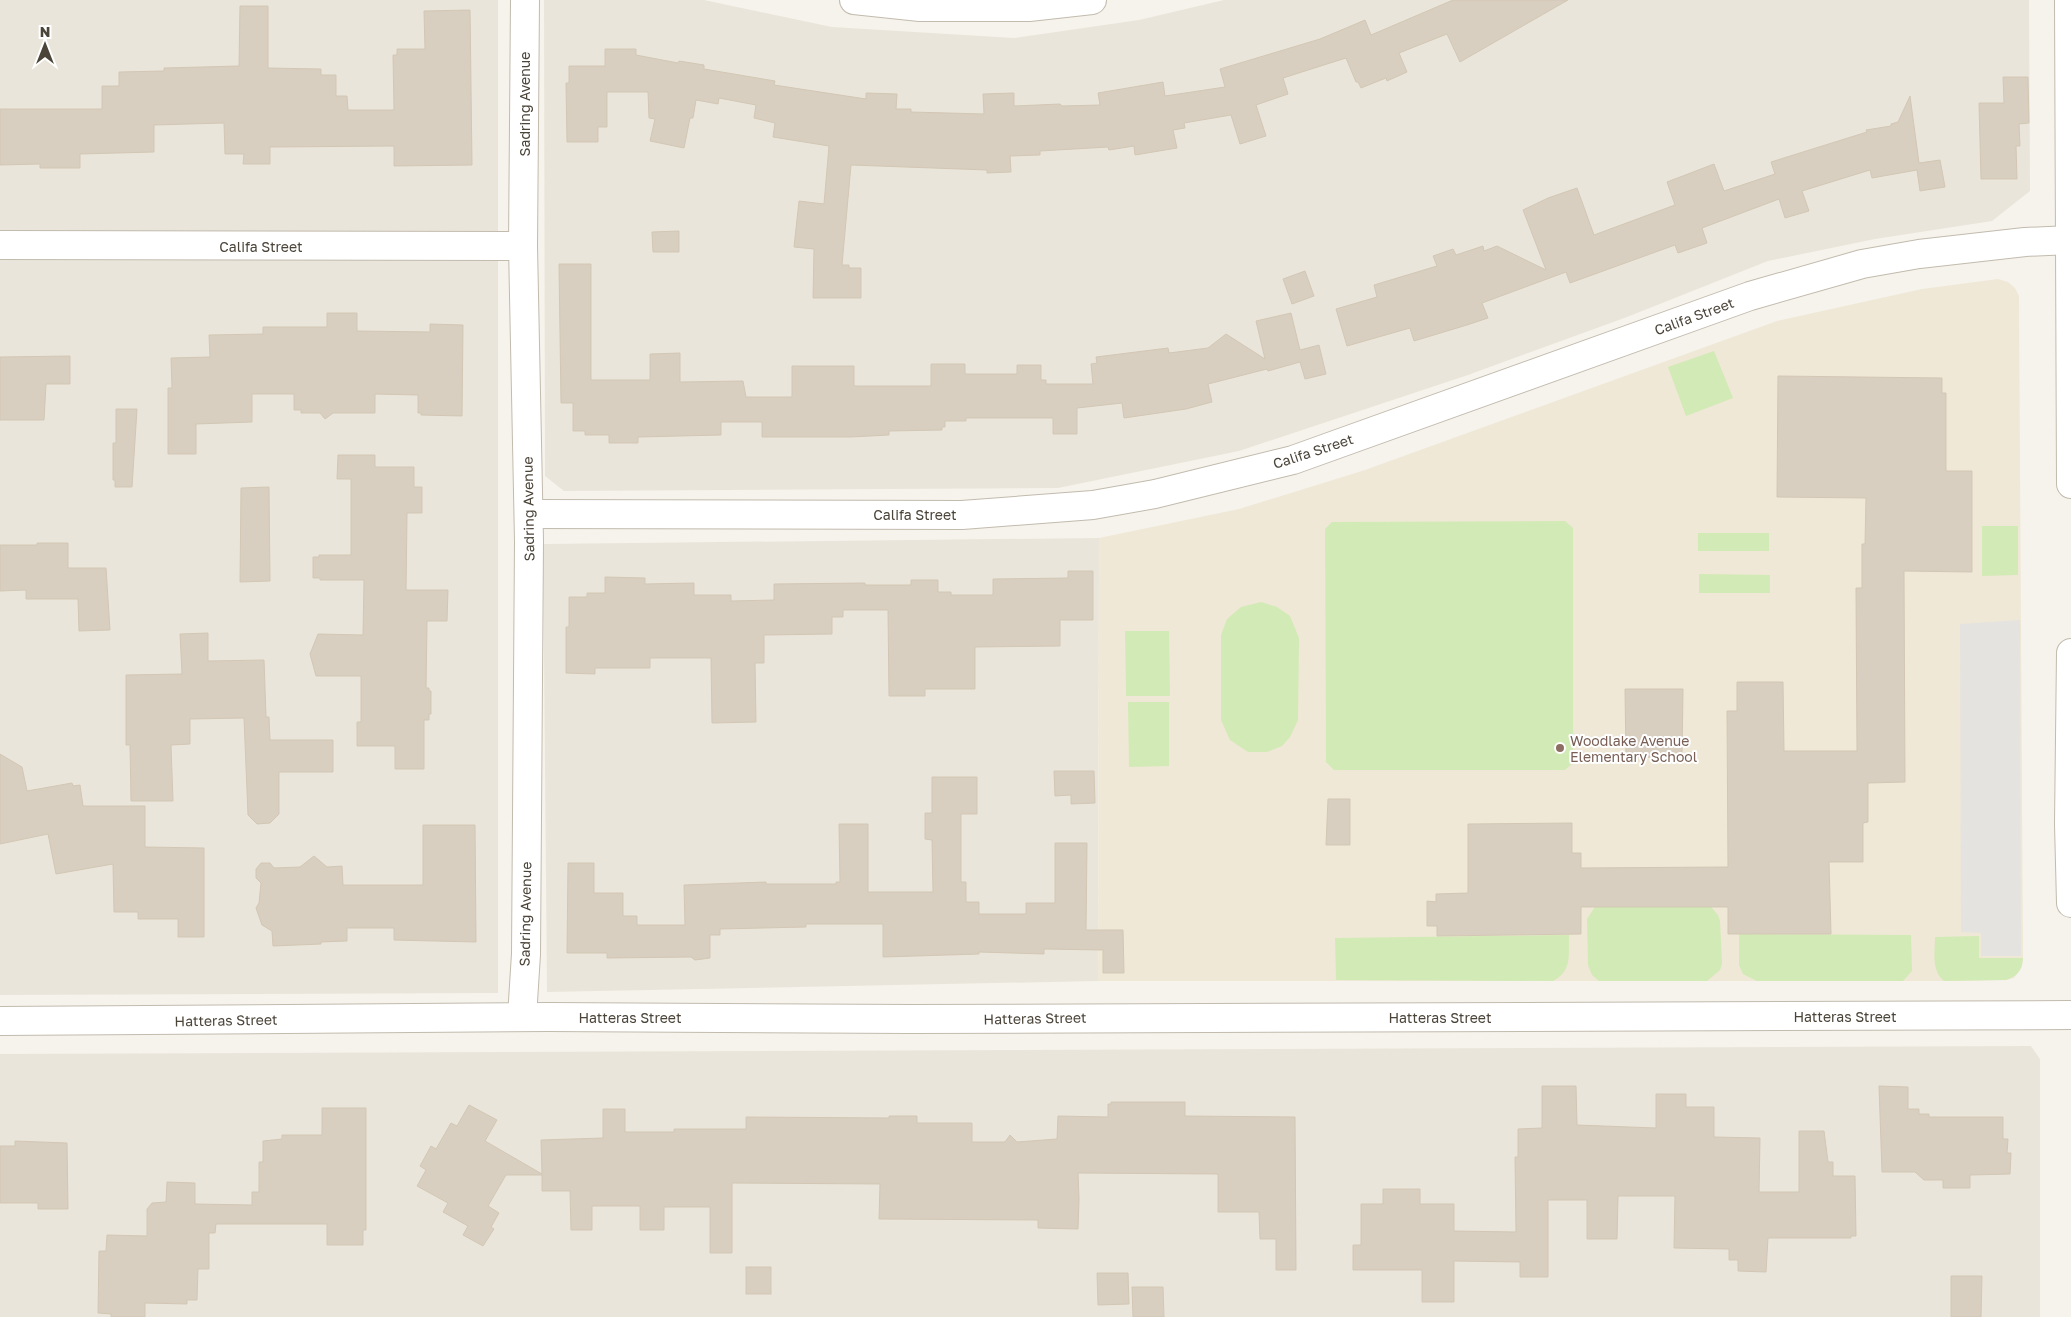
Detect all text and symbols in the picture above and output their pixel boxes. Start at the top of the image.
north arrow [20,20,70,70]
text: N [40,23,50,40]
street label: Sadring Avenue [516,52,533,156]
street label: Califa Street [219,238,303,255]
street label: Califa Street [1652,294,1736,338]
street label: Califa Street [1271,430,1355,472]
street label: Sadring Avenue [519,456,537,562]
street label: Califa Street [873,506,957,523]
place label: Woodlake Avenue Elementary School [1570,732,1697,765]
marker: Woodlake Avenue Elementary School [1554,742,1566,754]
street label: Sadring Avenue [516,861,534,967]
street label: Hatteras Street [1793,1008,1897,1025]
street label: Hatteras Street [578,1009,682,1026]
street label: Hatteras Street [983,1009,1087,1027]
street label: Hatteras Street [1388,1009,1492,1026]
street label: Hatteras Street [174,1011,278,1029]

